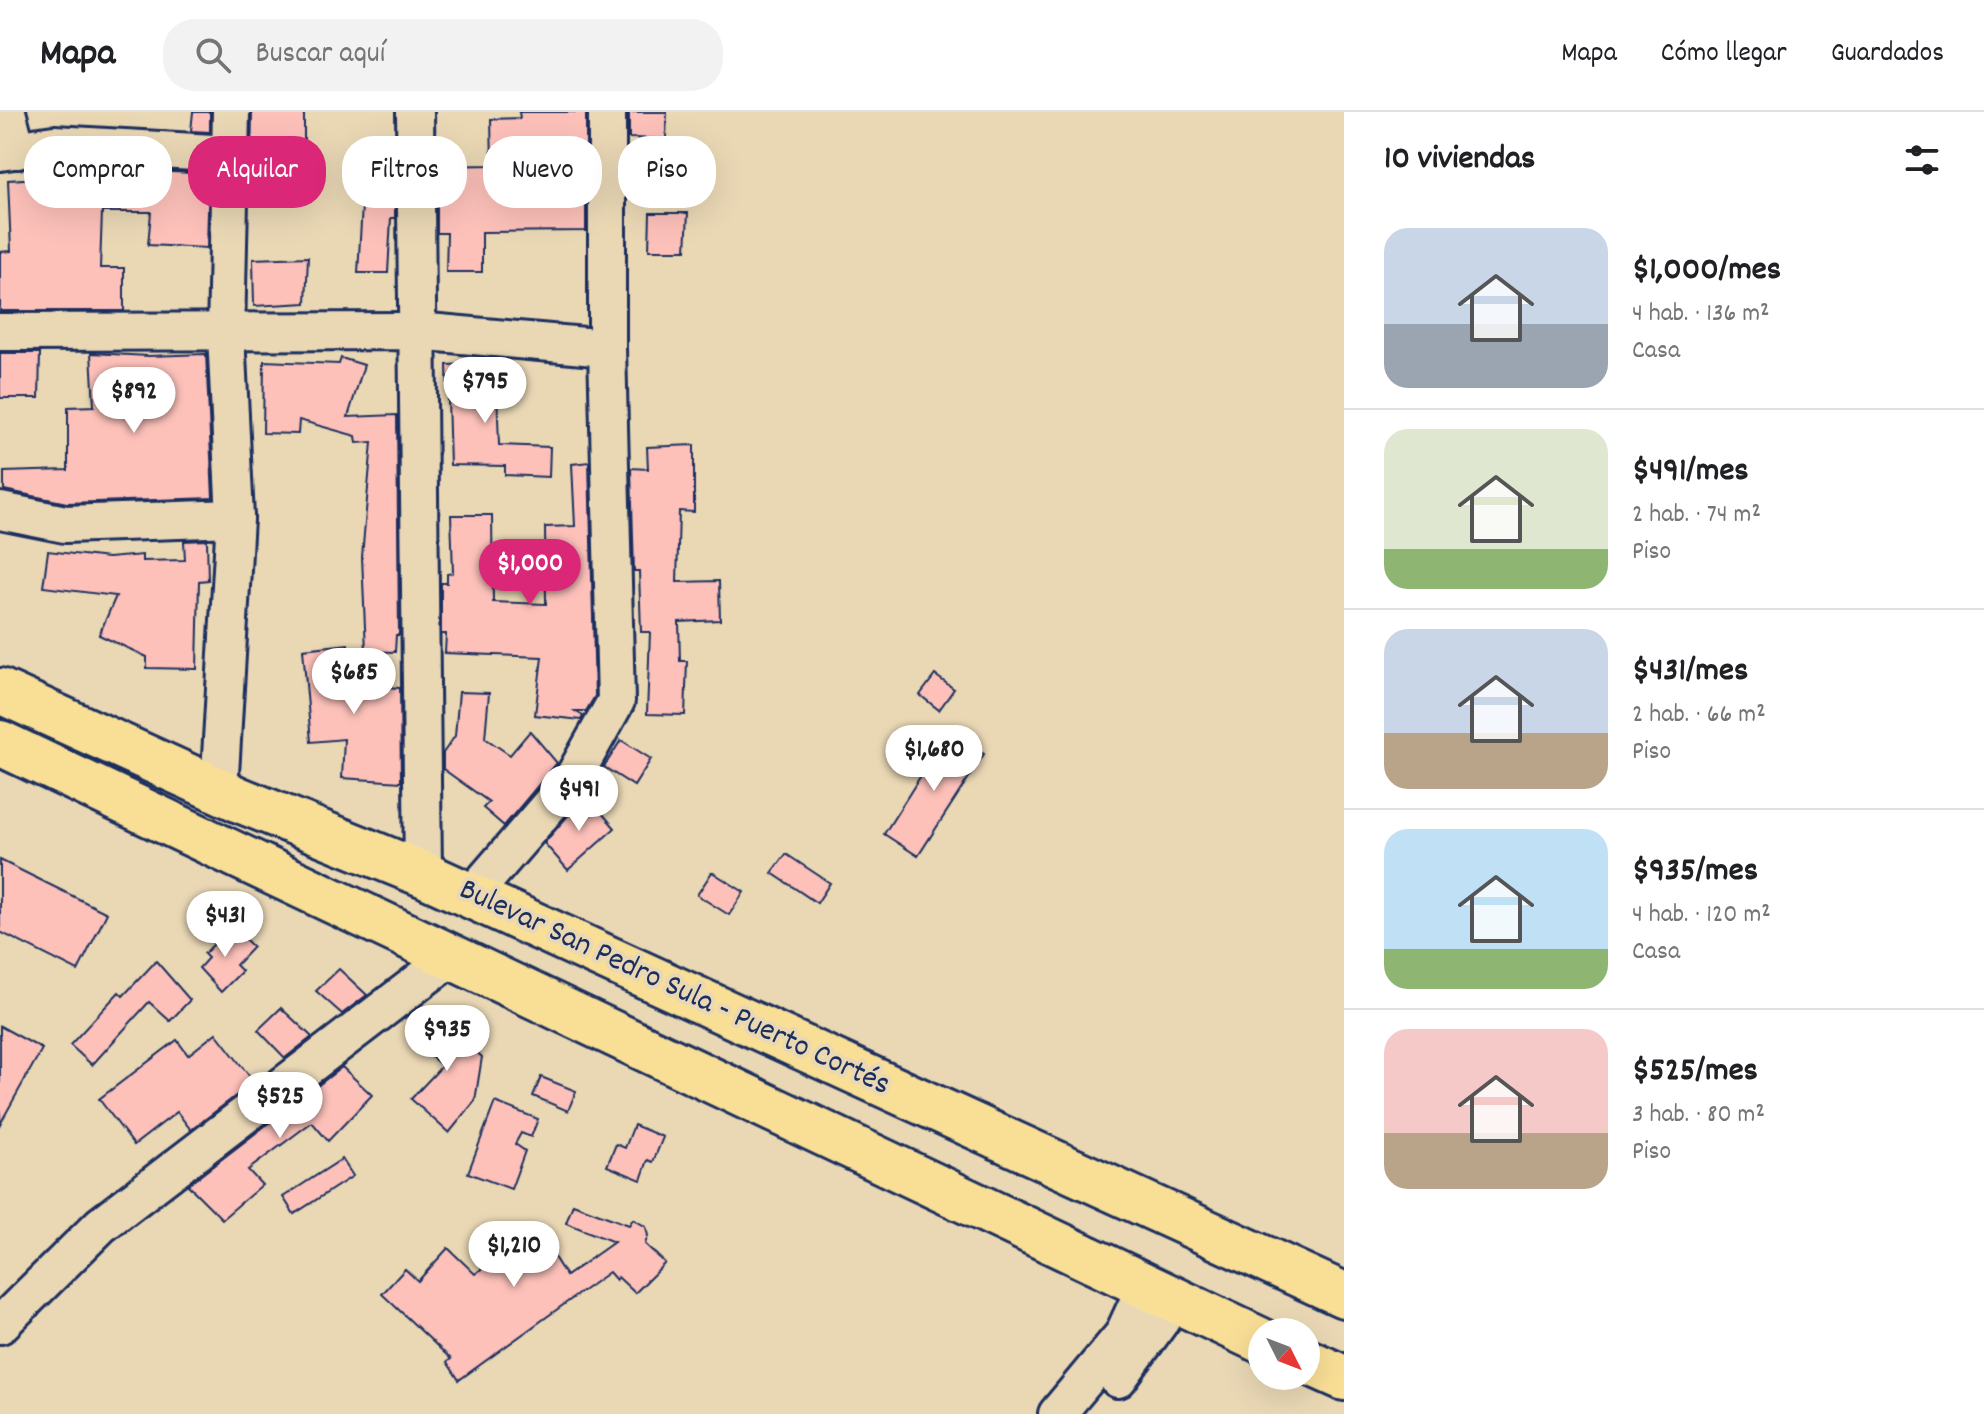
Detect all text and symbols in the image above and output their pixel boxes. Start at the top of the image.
search box [163,19,723,91]
text: Mapa [40,28,115,83]
icon: search [191,33,235,77]
text: Buscar aquí [255,34,385,77]
text: Mapa [1561,35,1617,75]
text: Cómo llegar [1661,35,1787,75]
text: Guardados [1831,35,1944,75]
chip: Comprar [24,136,172,208]
chip: Alquilar [188,136,326,208]
chip: Filtros [342,136,467,208]
chip: Nuevo [483,136,602,208]
chip: Piso [618,136,716,208]
text: 10 viviendas [1384,136,1535,185]
icon: filters [1900,138,1944,182]
text: $1,000/mes [1632,247,1781,296]
icon: home [1448,260,1544,356]
text: 4 hab. · 136 m² [1632,296,1770,333]
text: Casa [1632,333,1680,370]
pin: $795 [438,357,532,425]
text: $795 [461,364,509,401]
pin: $892 [87,367,181,435]
text: $892 [111,374,157,411]
text: $491/mes [1632,448,1749,497]
icon: home [1448,461,1544,557]
text: 2 hab. · 74 m² [1632,497,1761,534]
text: Piso [1632,534,1671,571]
pin: $1,000 [465,539,595,607]
text: $1,000 [497,546,563,583]
pin: $685 [307,648,401,716]
text: $431/mes [1632,648,1748,697]
text: $685 [330,655,378,692]
icon: home [1448,661,1544,757]
text: 2 hab. · 66 m² [1632,697,1766,734]
pin: $1,680 [869,725,999,793]
text: $1,680 [903,732,965,769]
text: Piso [1632,734,1671,771]
pin: $491 [532,765,626,833]
text: $491 [558,772,600,809]
text: $935/mes [1632,848,1758,897]
icon: home [1448,861,1544,957]
street label: Bulevar San Pedro Sula - Puerto Cortés [451,869,897,1109]
pin: $431 [178,891,272,959]
text: 4 hab. · 120 m² [1632,897,1771,934]
text: $431 [204,898,246,935]
text: Casa [1632,934,1680,971]
pin: $935 [400,1005,494,1073]
text: $935 [423,1012,471,1049]
text: $525/mes [1632,1048,1758,1097]
icon: home [1448,1061,1544,1157]
pin: $525 [233,1072,327,1140]
text: $525 [256,1079,304,1116]
text: 3 hab. · 80 m² [1632,1097,1765,1134]
text: Piso [1632,1134,1671,1171]
pin: $1,210 [449,1221,579,1289]
text: $1,210 [486,1228,542,1265]
north arrow [1248,1318,1320,1390]
map controls [1248,1318,1320,1390]

